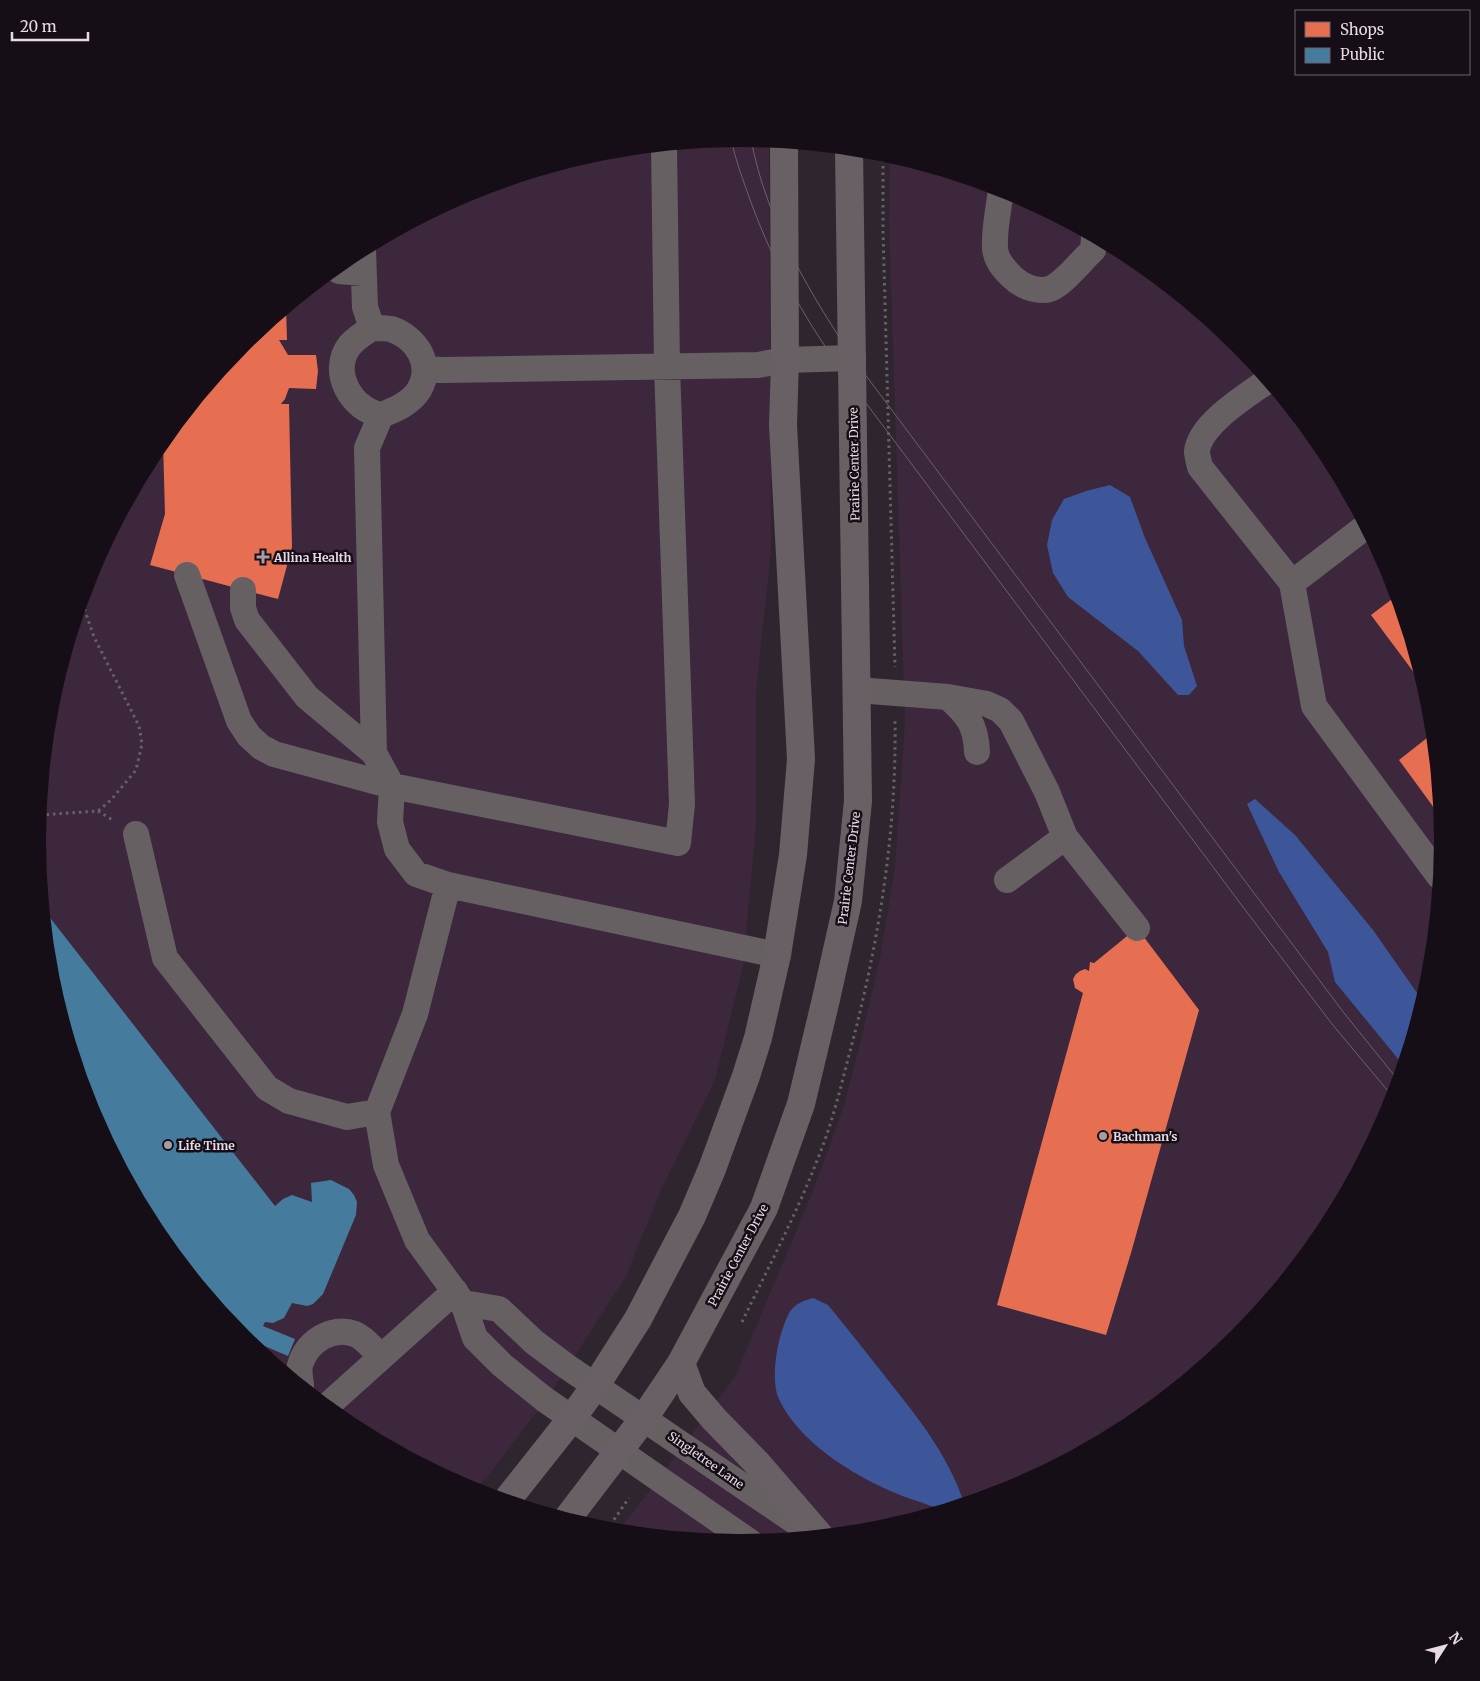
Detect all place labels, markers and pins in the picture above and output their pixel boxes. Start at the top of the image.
marker: Allina Health [256,550,270,564]
place label: Allina Health [273,550,352,565]
place label: Bachman's [1113,1129,1178,1144]
marker: Bachman's [1097,1130,1109,1142]
place label: Life Time [178,1138,235,1153]
marker: Life Time [162,1139,174,1151]

